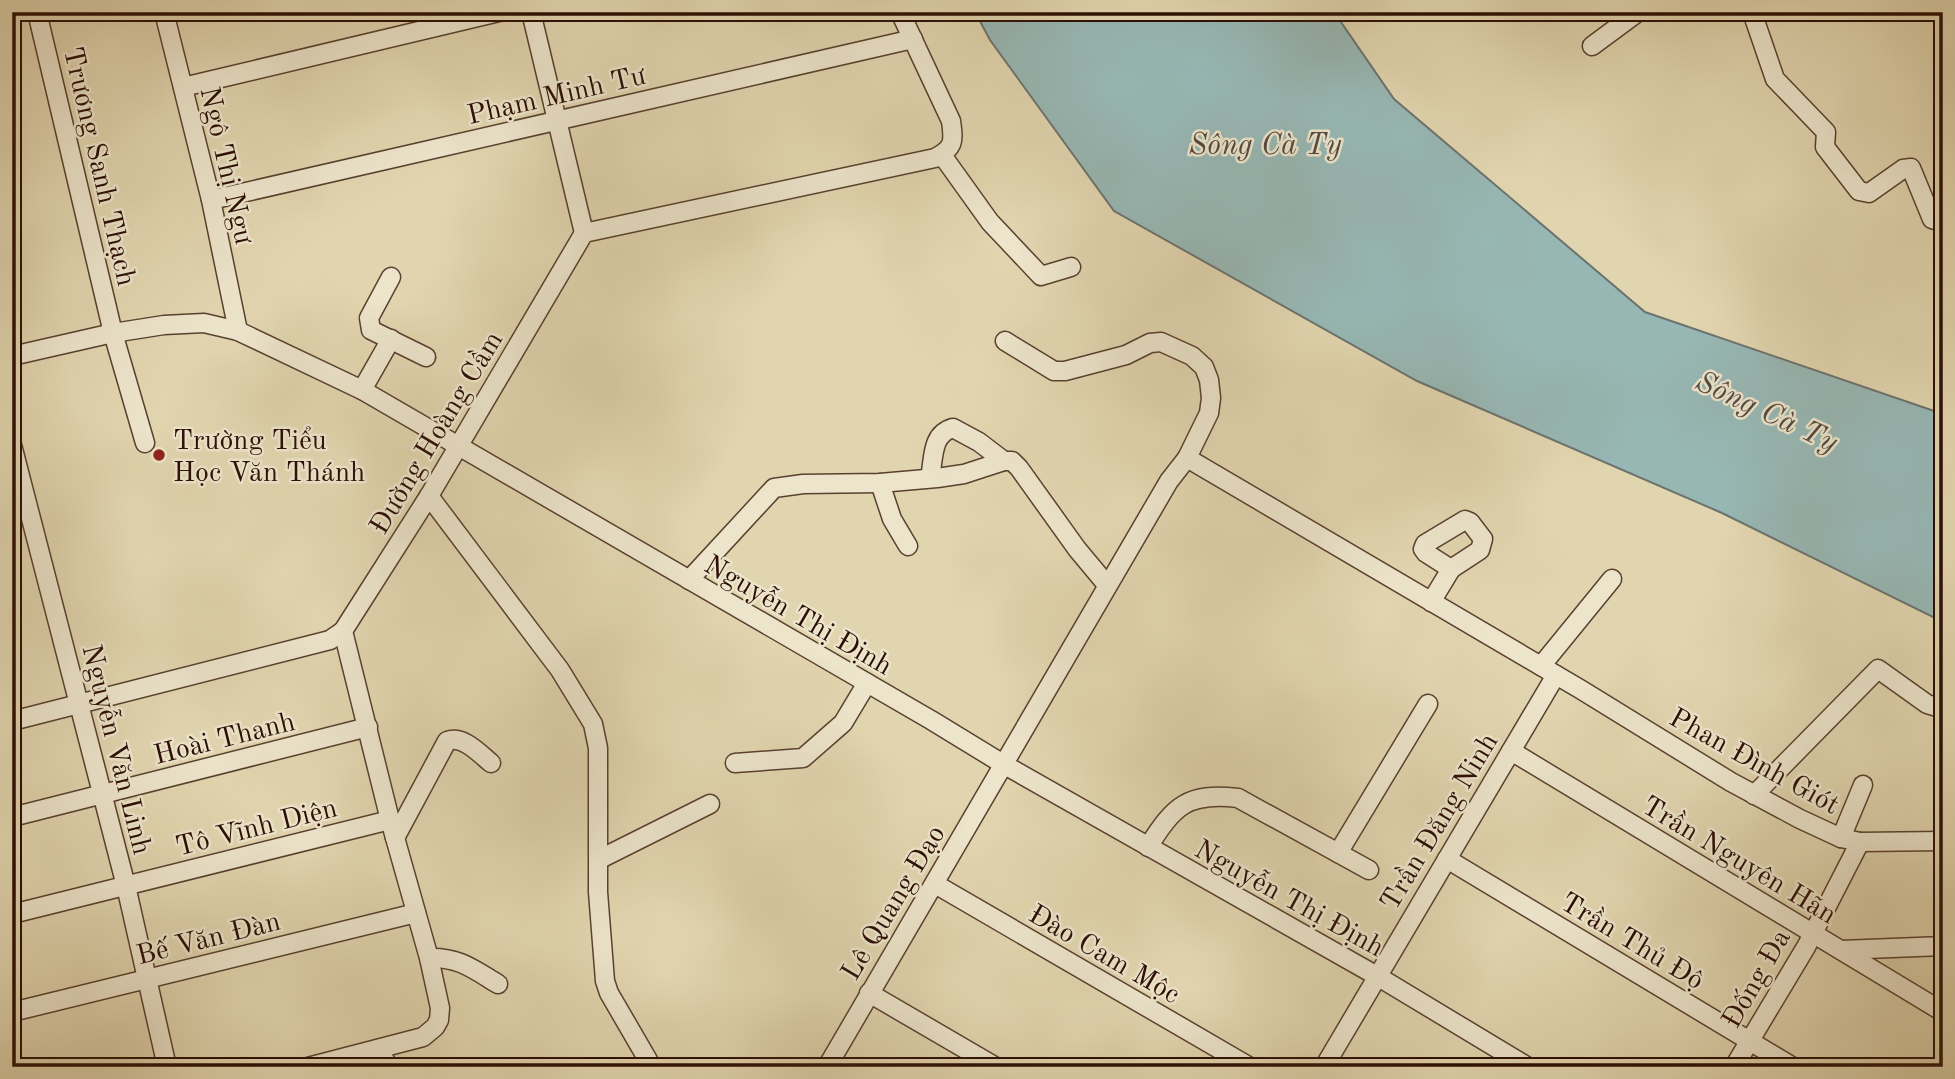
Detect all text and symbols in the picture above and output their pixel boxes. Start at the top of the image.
street label: Trương Sanh Thạch [57,45,139,289]
street label: Phạm Minh Tư [465,63,650,131]
street label: Ngô Thị Ngư [193,84,257,248]
water label: Sông Cà Ty [1188,131,1342,161]
street label: Đường Hoàng Cầm [363,326,509,540]
water label: Sông Cà Ty [1690,367,1842,459]
place label: Trường Tiểu Học Văn Thánh [173,426,365,488]
marker: Trường Tiểu Học Văn Thánh [151,447,167,463]
street label: Nguyễn Thị Định [699,550,897,682]
street label: Nguyễn Văn Linh [75,641,157,858]
street label: Phan Đình Giót [1664,704,1843,821]
street label: Hoài Thanh [151,709,298,771]
street label: Trần Đăng Ninh [1374,728,1504,916]
street label: Trần Nguyên Hãn [1636,790,1842,931]
street label: Tô Vĩnh Diện [173,795,340,862]
street label: Lê Quang Đạo [837,821,952,986]
street label: Nguyễn Thị Định [1189,834,1389,963]
street label: Trần Thủ Độ [1555,886,1710,996]
street label: Đào Cam Mộc [1023,901,1184,1010]
street label: Bế Văn Đàn [134,908,284,971]
street label: Đống Đa [1717,925,1797,1034]

